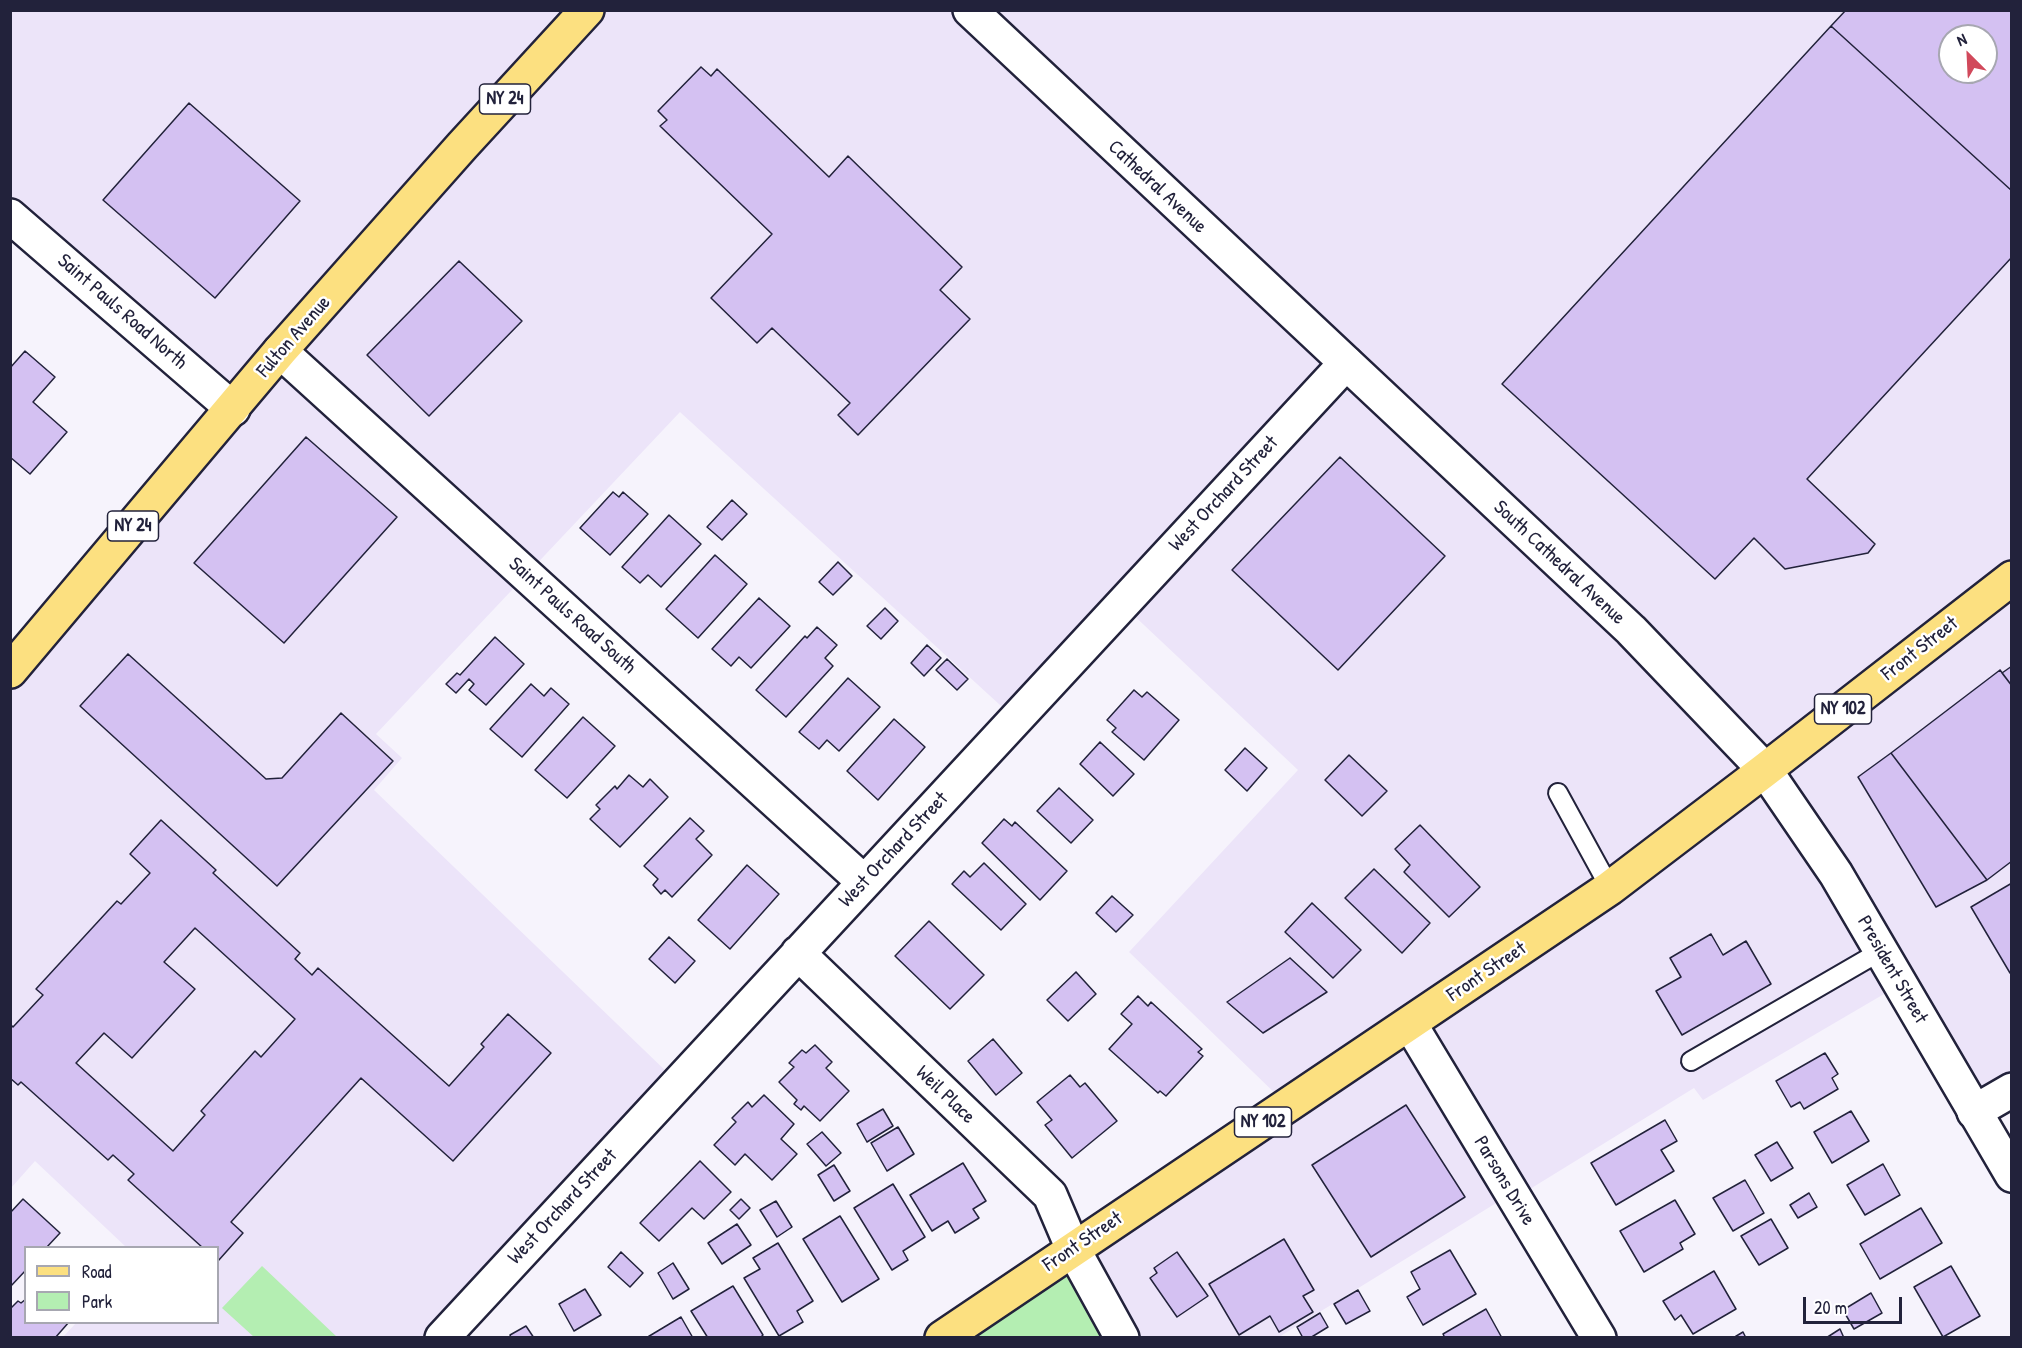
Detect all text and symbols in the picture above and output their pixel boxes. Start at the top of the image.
north arrow [1938,24,1998,84]
text: N [1953,28,1970,51]
road number: NY 24 [480,84,530,114]
street label: Cathedral Avenue [1103,135,1211,239]
street label: Saint Pauls Road North [52,249,192,375]
street label: Fulton Avenue [252,291,336,383]
street label: West Orchard Street [1164,431,1284,557]
street label: South Cathedral Avenue [1488,496,1630,630]
road number: NY 24 [108,511,158,541]
street label: Saint Pauls Road South [503,553,641,679]
street label: Front Street [1877,612,1963,686]
road number: NY 102 [1814,694,1872,724]
street label: West Orchard Street [834,787,954,913]
street label: President Street [1852,912,1932,1028]
street label: Front Street [1443,937,1531,1007]
street label: Weil Place [910,1061,980,1129]
road number: NY 102 [1234,1107,1292,1137]
street label: Parsons Drive [1468,1132,1540,1230]
street label: West Orchard Street [503,1144,623,1270]
street label: Front Street [1039,1207,1127,1277]
legend [24,1246,219,1324]
text: Road [82,1259,112,1284]
scale bar [1806,1285,1905,1323]
text: Park [82,1289,112,1314]
text: 20 m [1814,1295,1847,1320]

